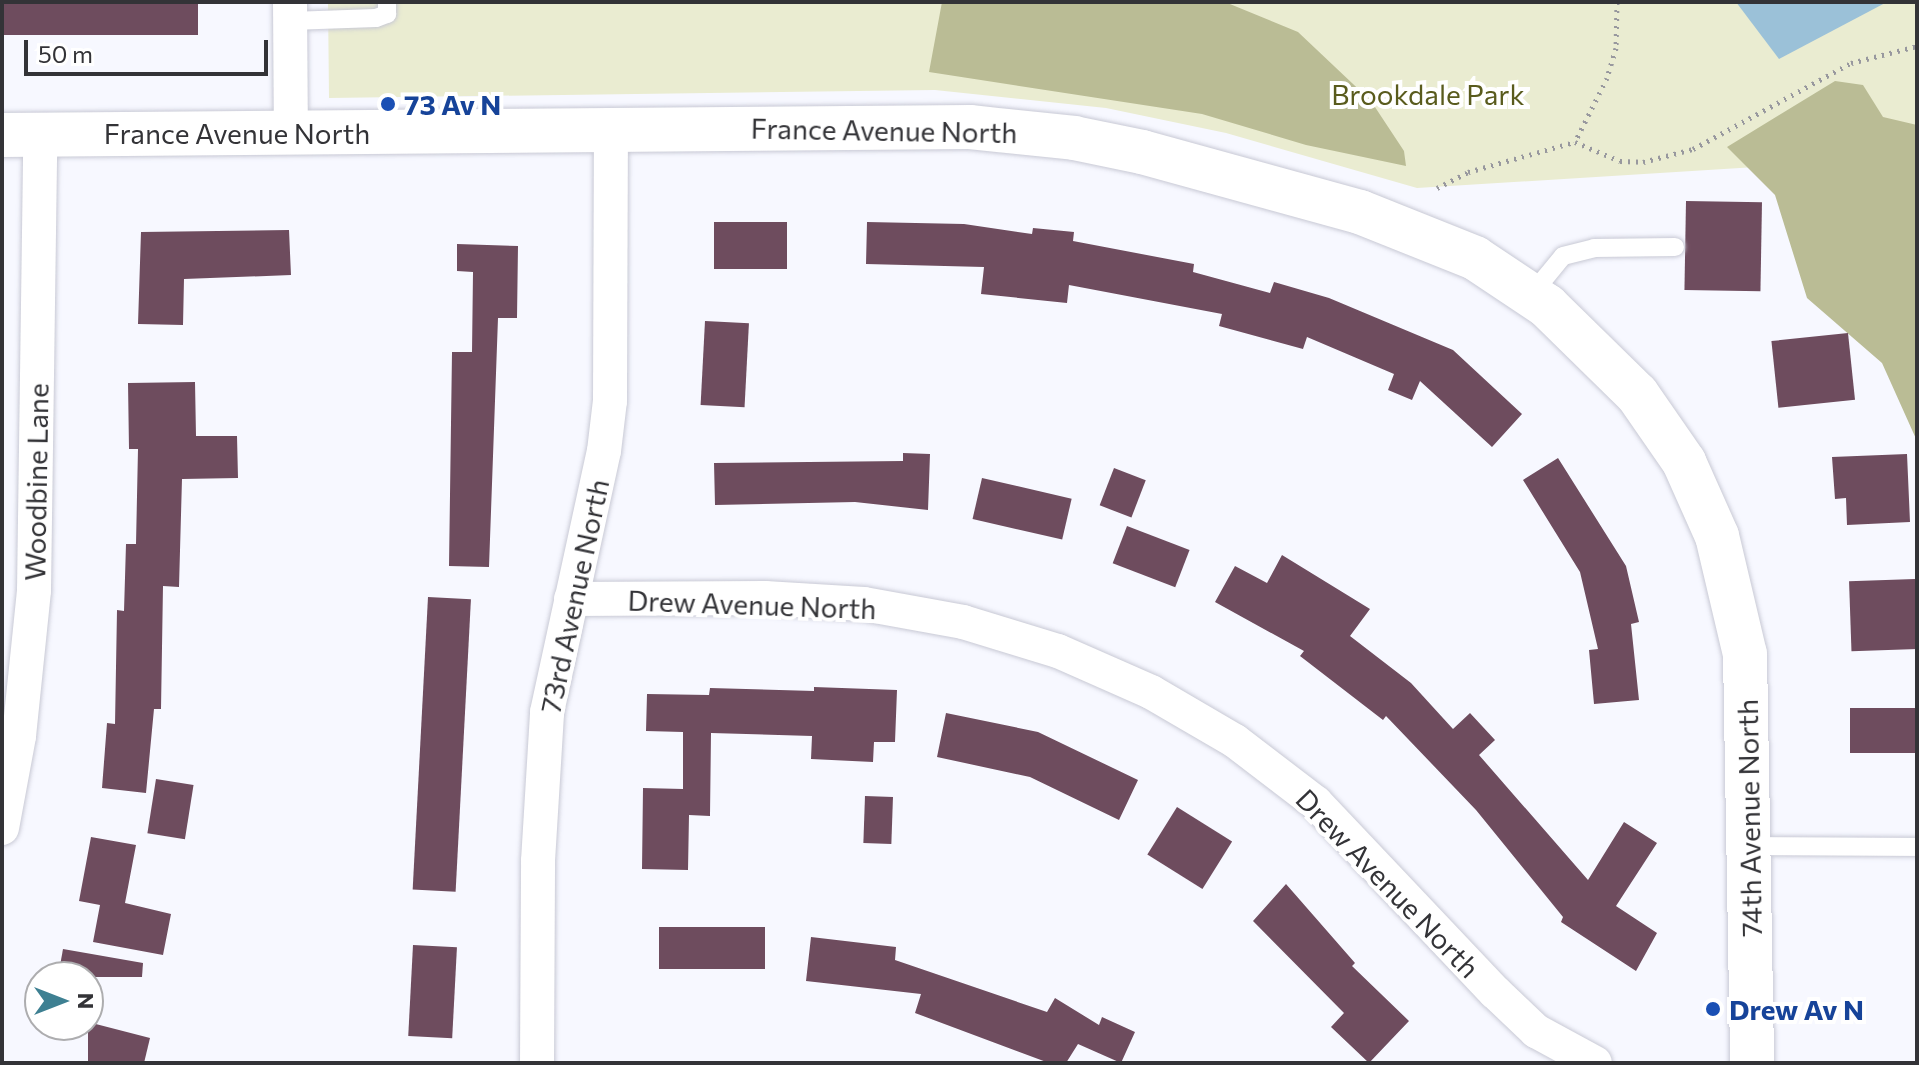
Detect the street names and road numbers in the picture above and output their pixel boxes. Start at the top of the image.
street label: France Avenue North [750,111,1018,149]
street label: France Avenue North [104,116,370,150]
street label: Woodbine Lane [17,383,55,581]
street label: 73rd Avenue North [533,476,615,716]
street label: Drew Avenue North [627,583,877,625]
street label: 74th Avenue North [1730,699,1768,937]
street label: Drew Avenue North [1290,782,1486,984]

